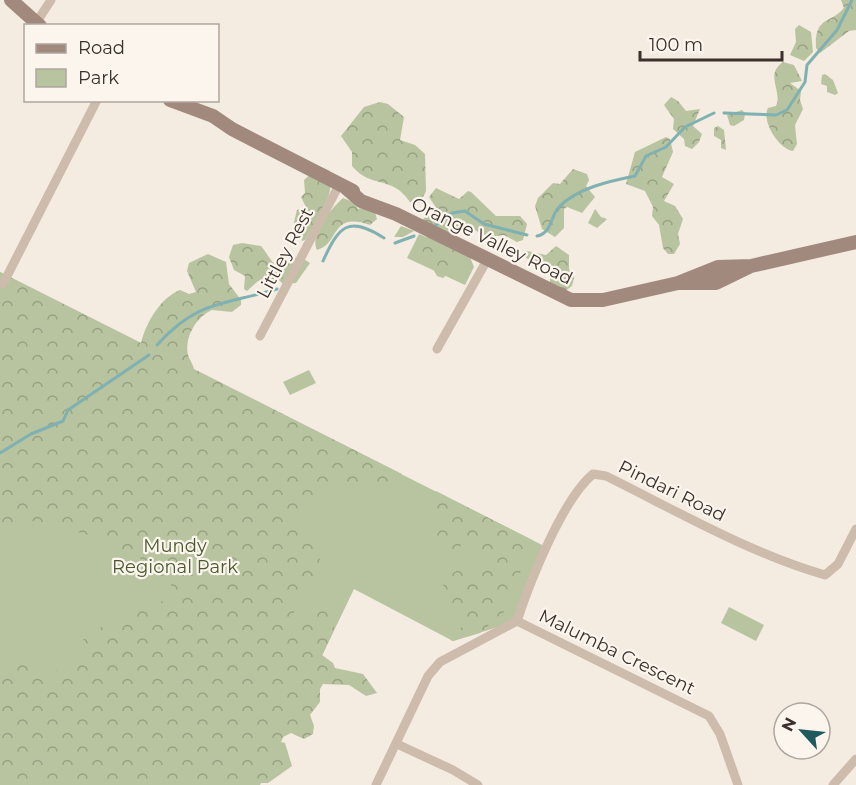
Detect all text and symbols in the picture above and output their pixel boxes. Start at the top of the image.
legend [24,24,219,102]
scale bar [640,24,782,62]
text: 100 m [649,34,703,56]
text: Road [78,37,125,59]
text: Park [78,67,119,89]
street label: Orange Valley Road [408,192,576,290]
street label: Littley Rest [252,204,318,302]
street label: Pindari Road [615,456,729,526]
park label: Mundy Regional Park [112,535,238,578]
street label: Malumba Crescent [535,605,699,699]
north arrow [772,701,832,761]
text: N [778,714,800,734]

